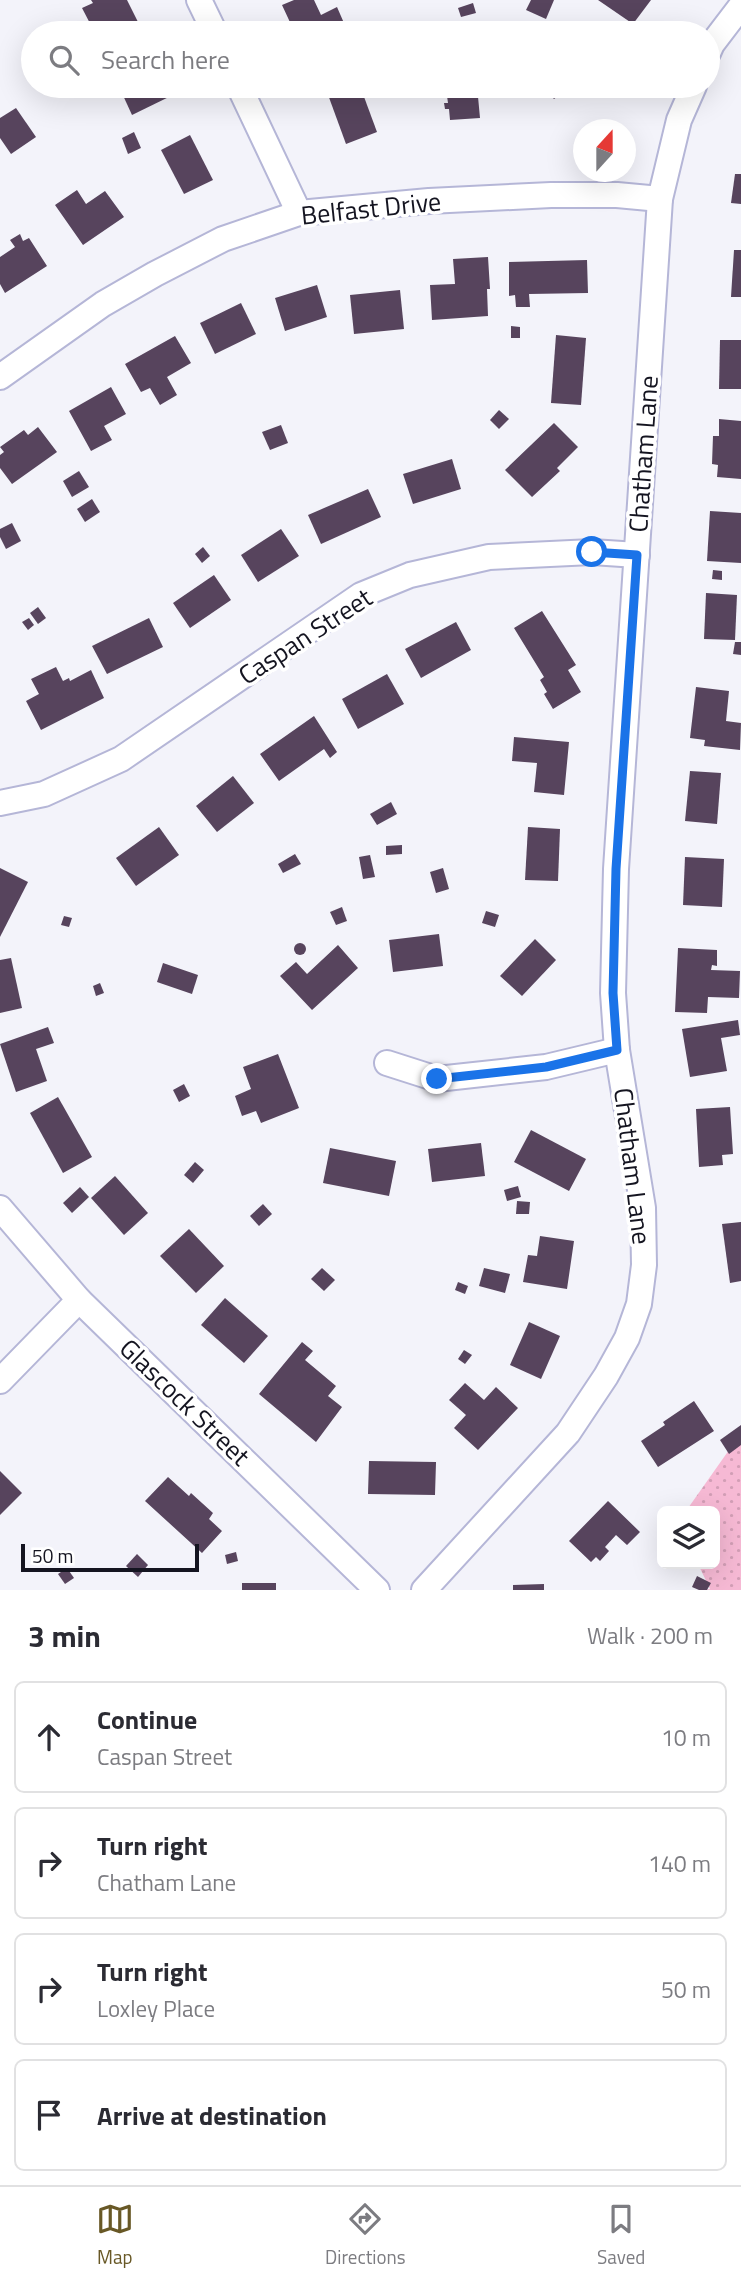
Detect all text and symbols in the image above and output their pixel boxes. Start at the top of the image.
search box [21,21,720,98]
text: Search here [101,40,230,79]
icon: search [45,41,83,79]
north arrow [573,119,636,182]
street label: Belfast Drive [299,181,443,235]
street label: Chatham Lane [618,374,668,534]
route start [576,536,607,567]
street label: Caspan Street [230,578,380,694]
route end [421,1063,452,1094]
street label: Chatham Lane [604,1086,662,1246]
street label: Glascock Street [111,1329,259,1475]
map controls [657,1506,720,1569]
button: layers [657,1506,720,1569]
scale bar [21,1541,200,1573]
text: 50 m [32,1541,73,1570]
text: 3 min [28,1613,101,1659]
text: Walk · 200 m [587,1618,713,1653]
text: Continue [97,1700,197,1739]
icon: ahead [30,1718,68,1756]
text: 10 m [661,1720,711,1755]
text: Caspan Street [97,1739,232,1774]
text: Turn right [97,1826,208,1865]
icon: right [30,1844,68,1882]
text: 140 m [648,1846,711,1881]
text: Chatham Lane [97,1865,236,1900]
text: Turn right [97,1952,208,1991]
icon: right [30,1970,68,2008]
text: 50 m [661,1972,711,2007]
text: Loxley Place [97,1991,215,2026]
icon: arrive [30,2096,68,2134]
text: Arrive at destination [97,2096,327,2135]
tab: Map [96,2200,134,2271]
tab: Directions [325,2200,406,2271]
tab: Saved [597,2200,645,2271]

